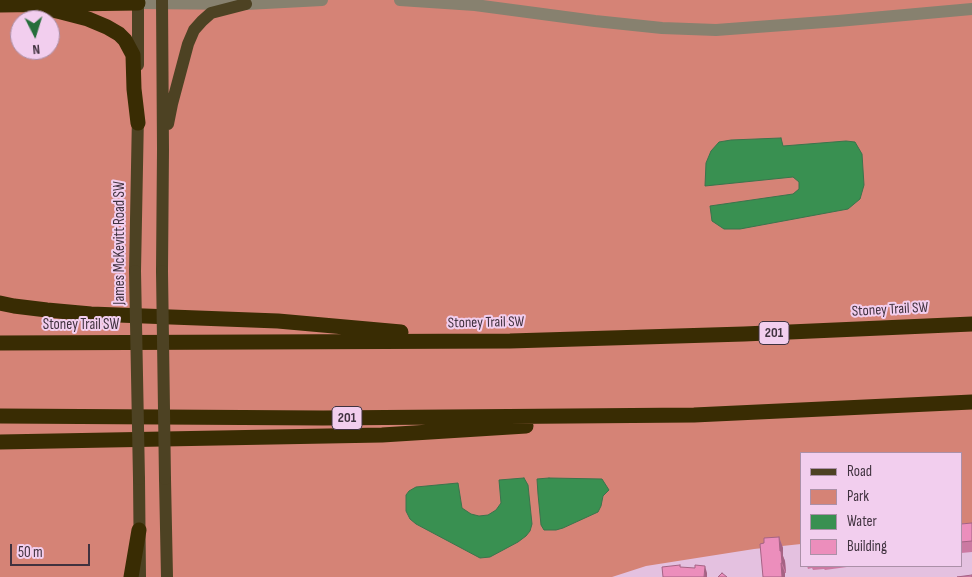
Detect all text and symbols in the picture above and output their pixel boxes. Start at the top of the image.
north arrow [10,10,60,60]
text: N [32,41,41,58]
street label: James McKevitt Road SW [111,181,129,305]
street label: Stoney Trail SW [851,299,929,321]
street label: Stoney Trail SW [448,313,524,333]
street label: Stoney Trail SW [43,316,119,334]
road number: 201 [759,322,789,344]
road number: 201 [332,406,362,429]
legend [800,452,962,567]
text: Road [847,462,872,481]
text: Park [847,487,869,506]
text: Water [847,512,877,531]
scale bar [12,534,92,566]
text: Building [847,537,887,556]
text: 50 m [18,543,43,562]

